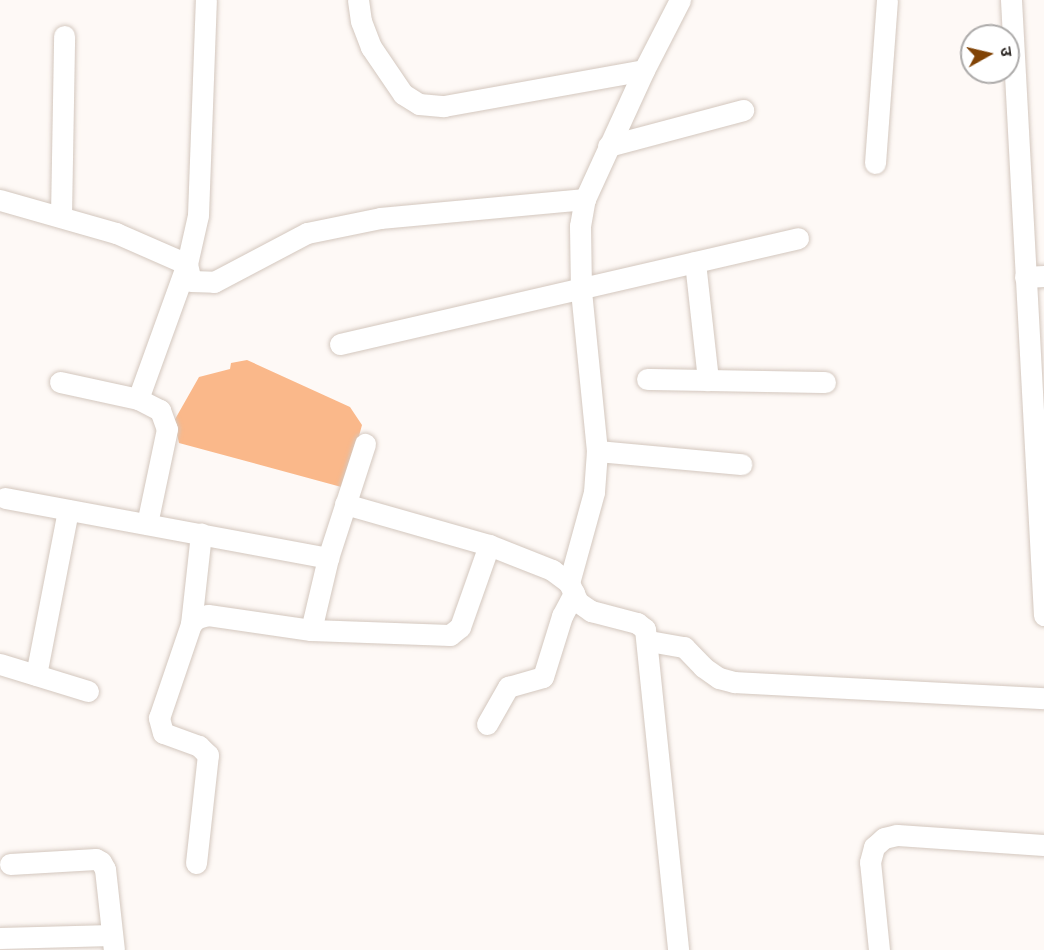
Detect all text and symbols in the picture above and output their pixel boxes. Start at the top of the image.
north arrow [960,24,1020,84]
text: उ [996,46,1016,58]

